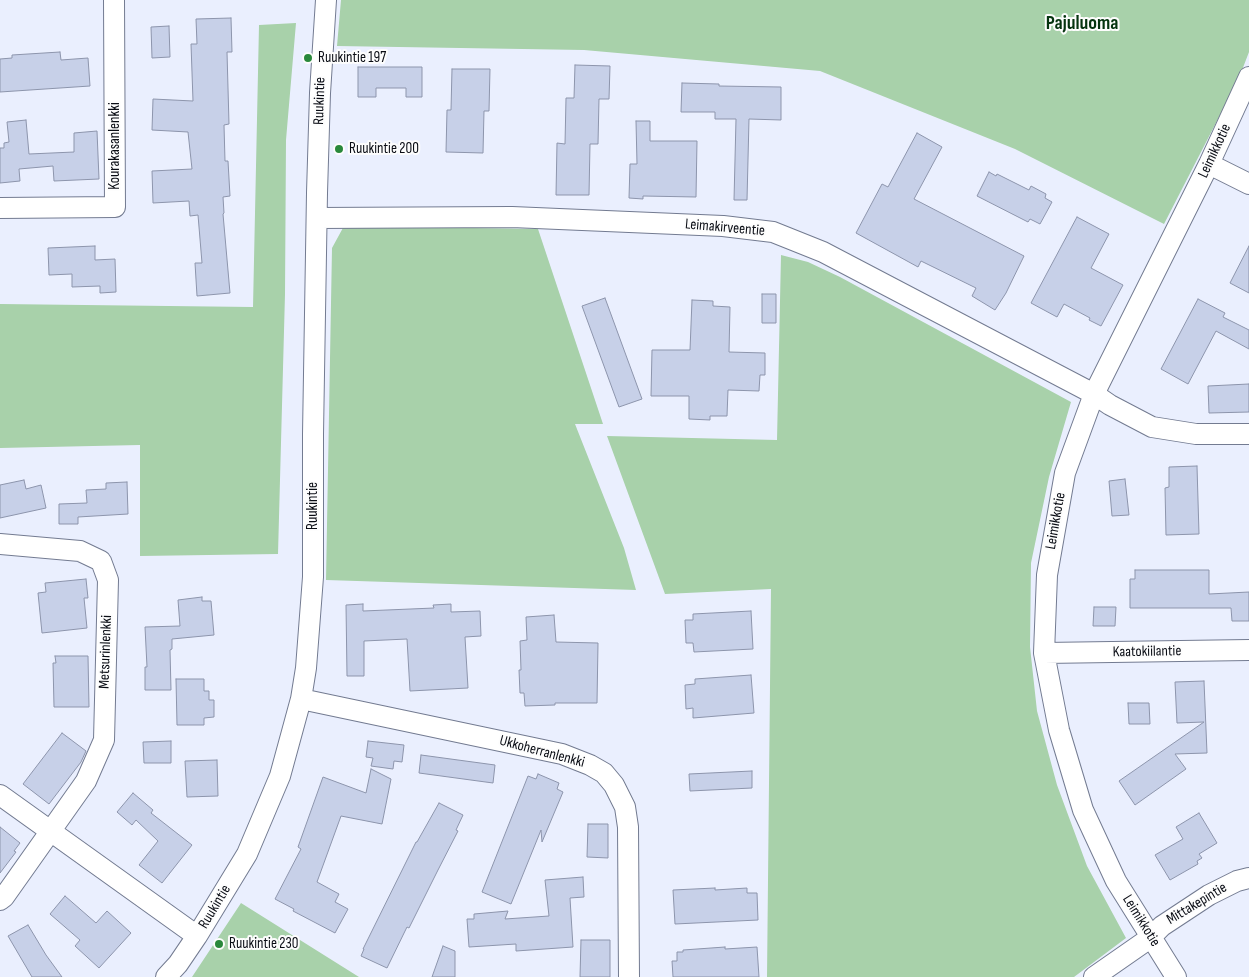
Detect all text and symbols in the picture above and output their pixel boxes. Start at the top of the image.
district label: Pajuluoma [1046,12,1118,36]
place label: Ruukintie 197 [318,49,386,67]
marker: Ruukintie 197 [302,52,314,64]
street label: Ruukintie [310,77,330,125]
street label: Kourakasanlenkki [106,102,124,190]
street label: Leimikkotie [1195,121,1235,181]
place label: Ruukintie 200 [349,140,419,158]
marker: Ruukintie 200 [333,143,345,155]
street label: Leimakirveentie [684,216,766,240]
street label: Ruukintie [304,482,322,530]
street label: Leimikkotie [1042,491,1070,551]
street label: Metsurinlenkki [96,615,116,689]
street label: Kaatokiilantie [1112,642,1182,662]
street label: Ukkoherranlenkki [497,732,587,772]
street label: Mittakepintie [1164,879,1230,929]
street label: Ruukintie [195,882,235,932]
street label: Leimikkotie [1118,892,1164,950]
place label: Ruukintie 230 [229,935,298,953]
marker: Ruukintie 230 [213,938,225,950]

